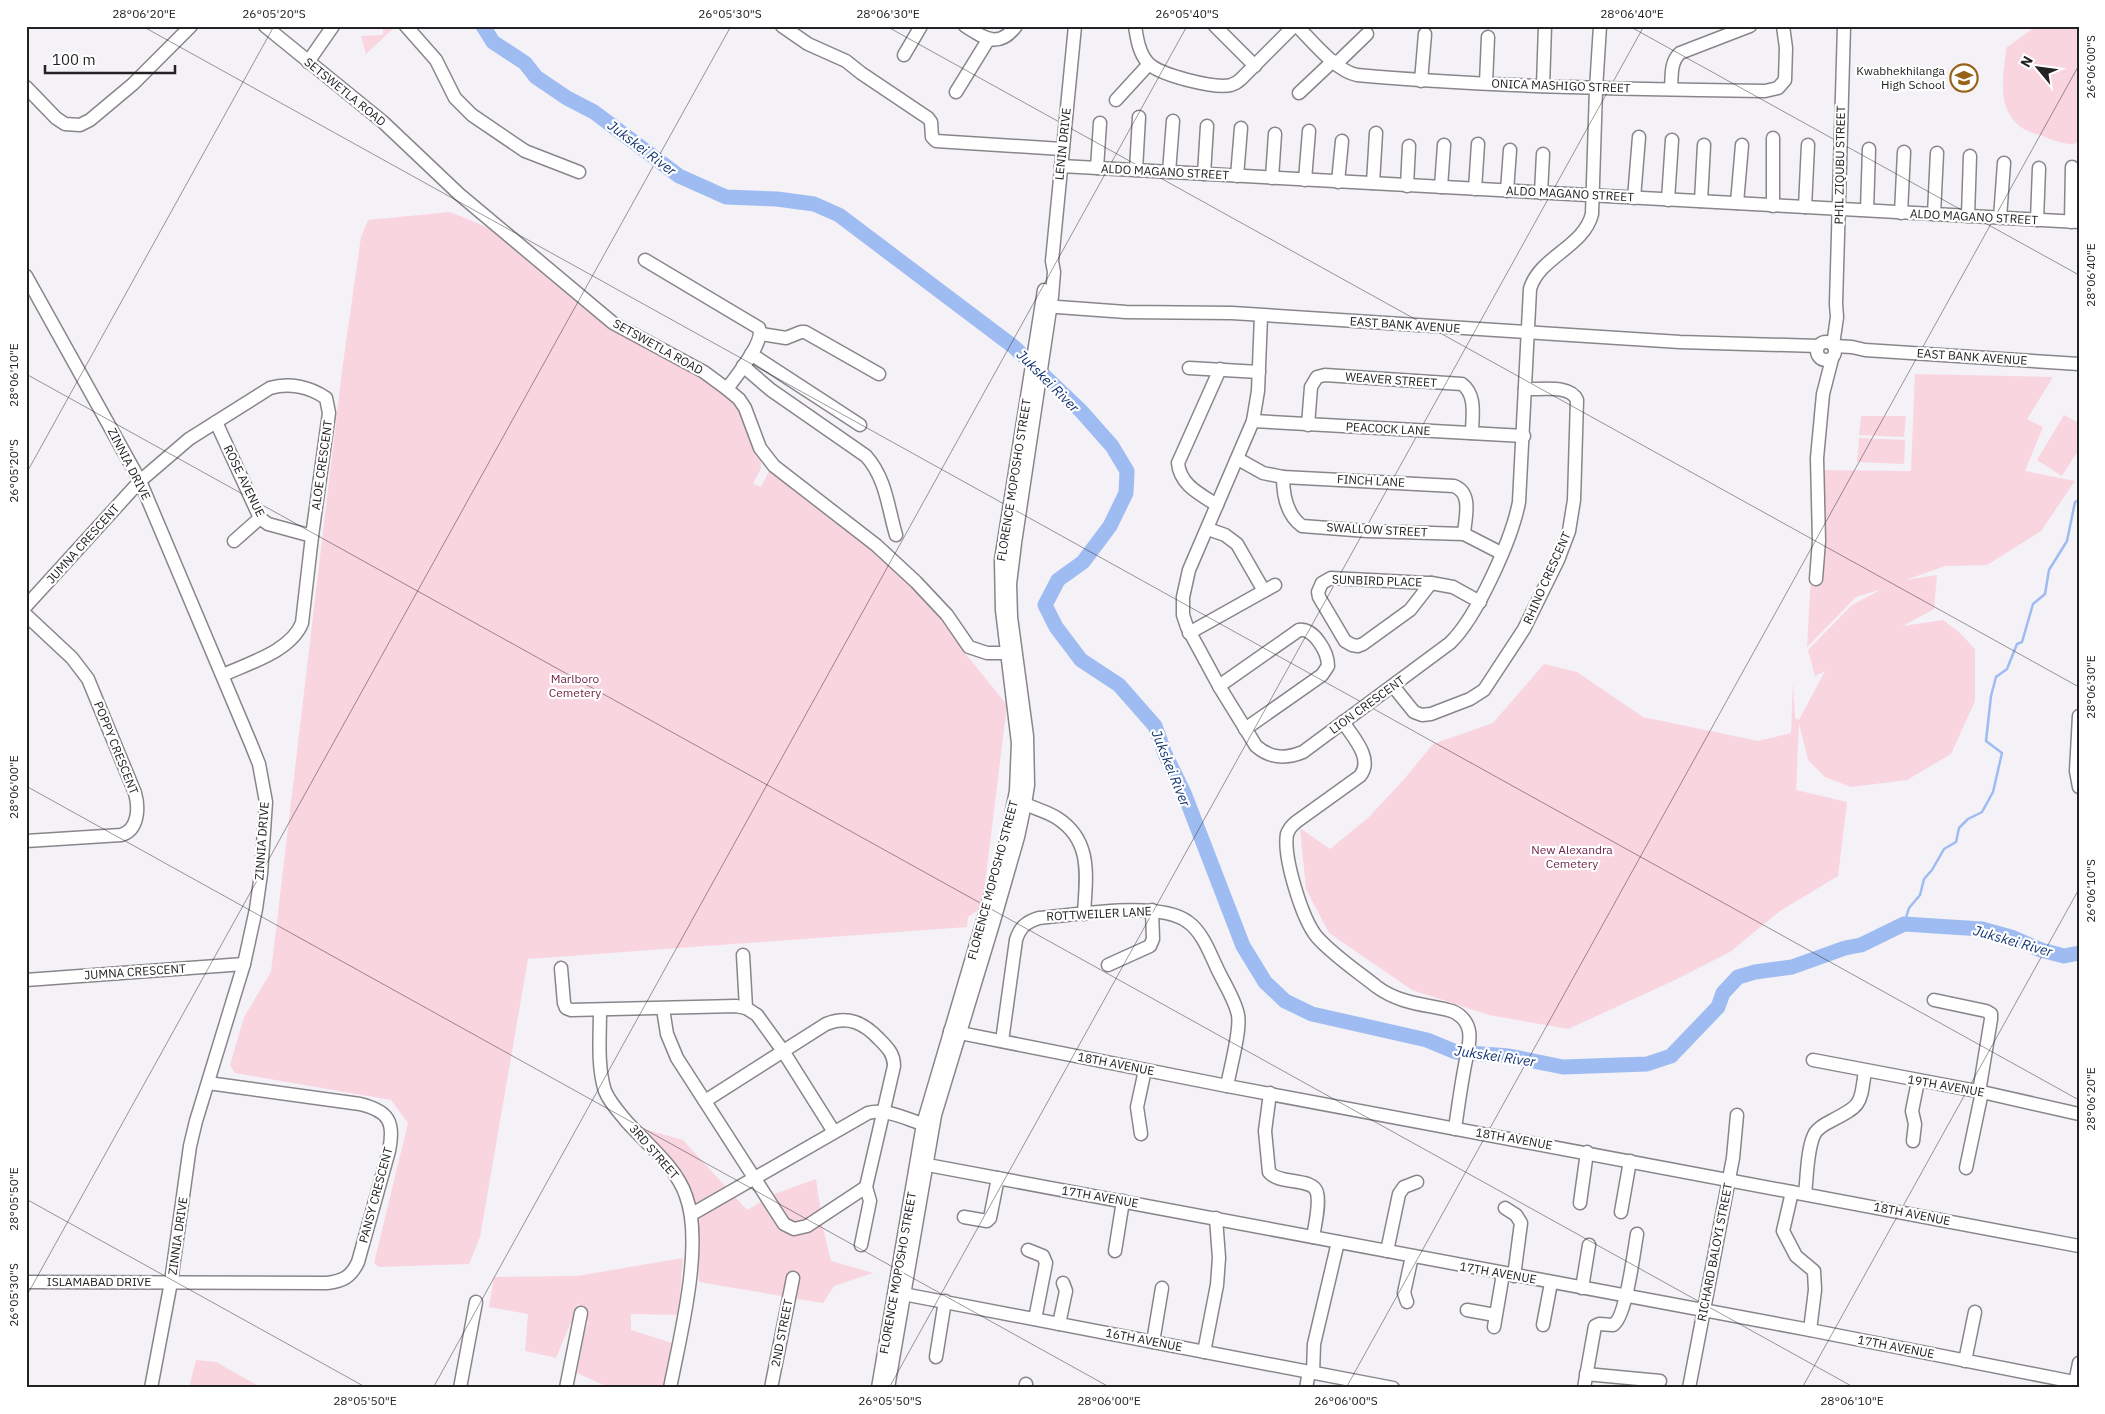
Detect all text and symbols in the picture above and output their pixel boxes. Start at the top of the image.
text: 28°06'20"E [112,6,176,21]
text: 26°05'20"S [242,6,306,21]
text: 26°05'30"S [698,6,762,21]
text: 28°06'30"E [856,6,920,21]
text: 26°05'40"S [1155,6,1219,21]
text: 28°06'40"E [1600,6,1664,21]
text: 26°06'00"S [2083,35,2098,99]
scale bar [45,42,175,74]
north arrow [2012,42,2062,92]
text: 100 m [52,50,96,69]
text: N [2016,53,2037,70]
street label: SETSWETLA ROAD [301,54,389,129]
place label: Kwabhekhilanga High School [1856,63,1946,92]
school or university icon: Kwabhekhilanga High School [1949,63,1979,93]
street label: ONICA MASHIGO STREET [1491,76,1631,95]
street label: PHIL ZIQUBU STREET [1831,105,1848,225]
street label: LENIN DRIVE [1051,107,1074,181]
water label: Jukskei River [604,116,681,180]
street label: ALDO MAGANO STREET [1101,161,1230,182]
street label: ALDO MAGANO STREET [1506,183,1635,204]
street label: ALDO MAGANO STREET [1910,206,2039,227]
text: 28°06'40"E [2083,243,2098,307]
street label: EAST BANK AVENUE [1349,313,1461,336]
street label: SETSWETLA ROAD [611,316,706,378]
text: 28°06'10"E [6,343,21,407]
street label: EAST BANK AVENUE [1916,345,2028,368]
water label: Jukskei River [1013,346,1084,417]
street label: WEAVER STREET [1345,369,1438,390]
street label: FLORENCE MOPOSHO STREET [993,397,1034,562]
street label: ALOE CRESCENT [308,419,335,511]
street label: PEACOCK LANE [1345,419,1431,438]
street label: ZINNIA DRIVE [105,425,154,502]
text: 26°05'20"S [6,439,21,503]
street label: ROSE AVENUE [221,442,268,519]
street label: FINCH LANE [1337,471,1405,490]
street label: JUMNA CRESCENT [43,501,122,587]
street label: SWALLOW STREET [1326,519,1428,540]
street label: RHINO CRESCENT [1519,529,1574,626]
street label: SUNBIRD PLACE [1332,571,1422,590]
text: 28°06'30"E [2083,655,2098,719]
park label: Marlboro Cemetery [549,671,601,700]
street label: LION CRESCENT [1326,672,1407,737]
street label: POPPY CRESCENT [91,699,142,797]
water label: Jukskei River [1147,727,1195,810]
text: 28°06'00"E [6,755,21,819]
street label: FLORENCE MOPOSHO STREET [964,798,1021,961]
street label: ZINNIA DRIVE [251,801,272,881]
park label: New Alexandra Cemetery [1531,842,1613,871]
text: 26°06'10"S [2083,859,2098,923]
street label: ROTTWEILER LANE [1046,903,1152,924]
water label: Jukskei River [1971,921,2055,961]
street label: JUMNA CRESCENT [84,960,186,983]
water label: Jukskei River [1454,1041,1537,1071]
street label: 18TH AVENUE [1077,1049,1156,1078]
text: 28°06'20"E [2083,1067,2098,1131]
street label: 19TH AVENUE [1907,1071,1986,1100]
street label: 3RD STREET [626,1121,682,1182]
street label: 18TH AVENUE [1475,1124,1554,1153]
street label: PANSY CRESCENT [356,1145,396,1244]
text: 28°05'50"E [6,1167,21,1231]
street label: RICHARD BALOYI STREET [1694,1181,1735,1322]
street label: 17TH AVENUE [1061,1182,1140,1211]
street label: FLORENCE MOPOSHO STREET [876,1191,919,1355]
street label: ZINNIA DRIVE [165,1196,190,1276]
street label: 18TH AVENUE [1873,1199,1952,1228]
street label: 17TH AVENUE [1459,1258,1538,1287]
text: 26°05'30"S [6,1263,21,1327]
street label: ISLAMABAD DRIVE [47,1274,151,1289]
street label: 2ND STREET [768,1298,795,1368]
street label: 16TH AVENUE [1105,1325,1184,1354]
street label: 17TH AVENUE [1857,1332,1936,1361]
text: 28°05'50"E [333,1393,397,1408]
text: 26°05'50"S [858,1393,922,1408]
text: 28°06'00"E [1077,1393,1141,1408]
text: 26°06'00"S [1314,1393,1378,1408]
text: 28°06'10"E [1820,1393,1884,1408]

